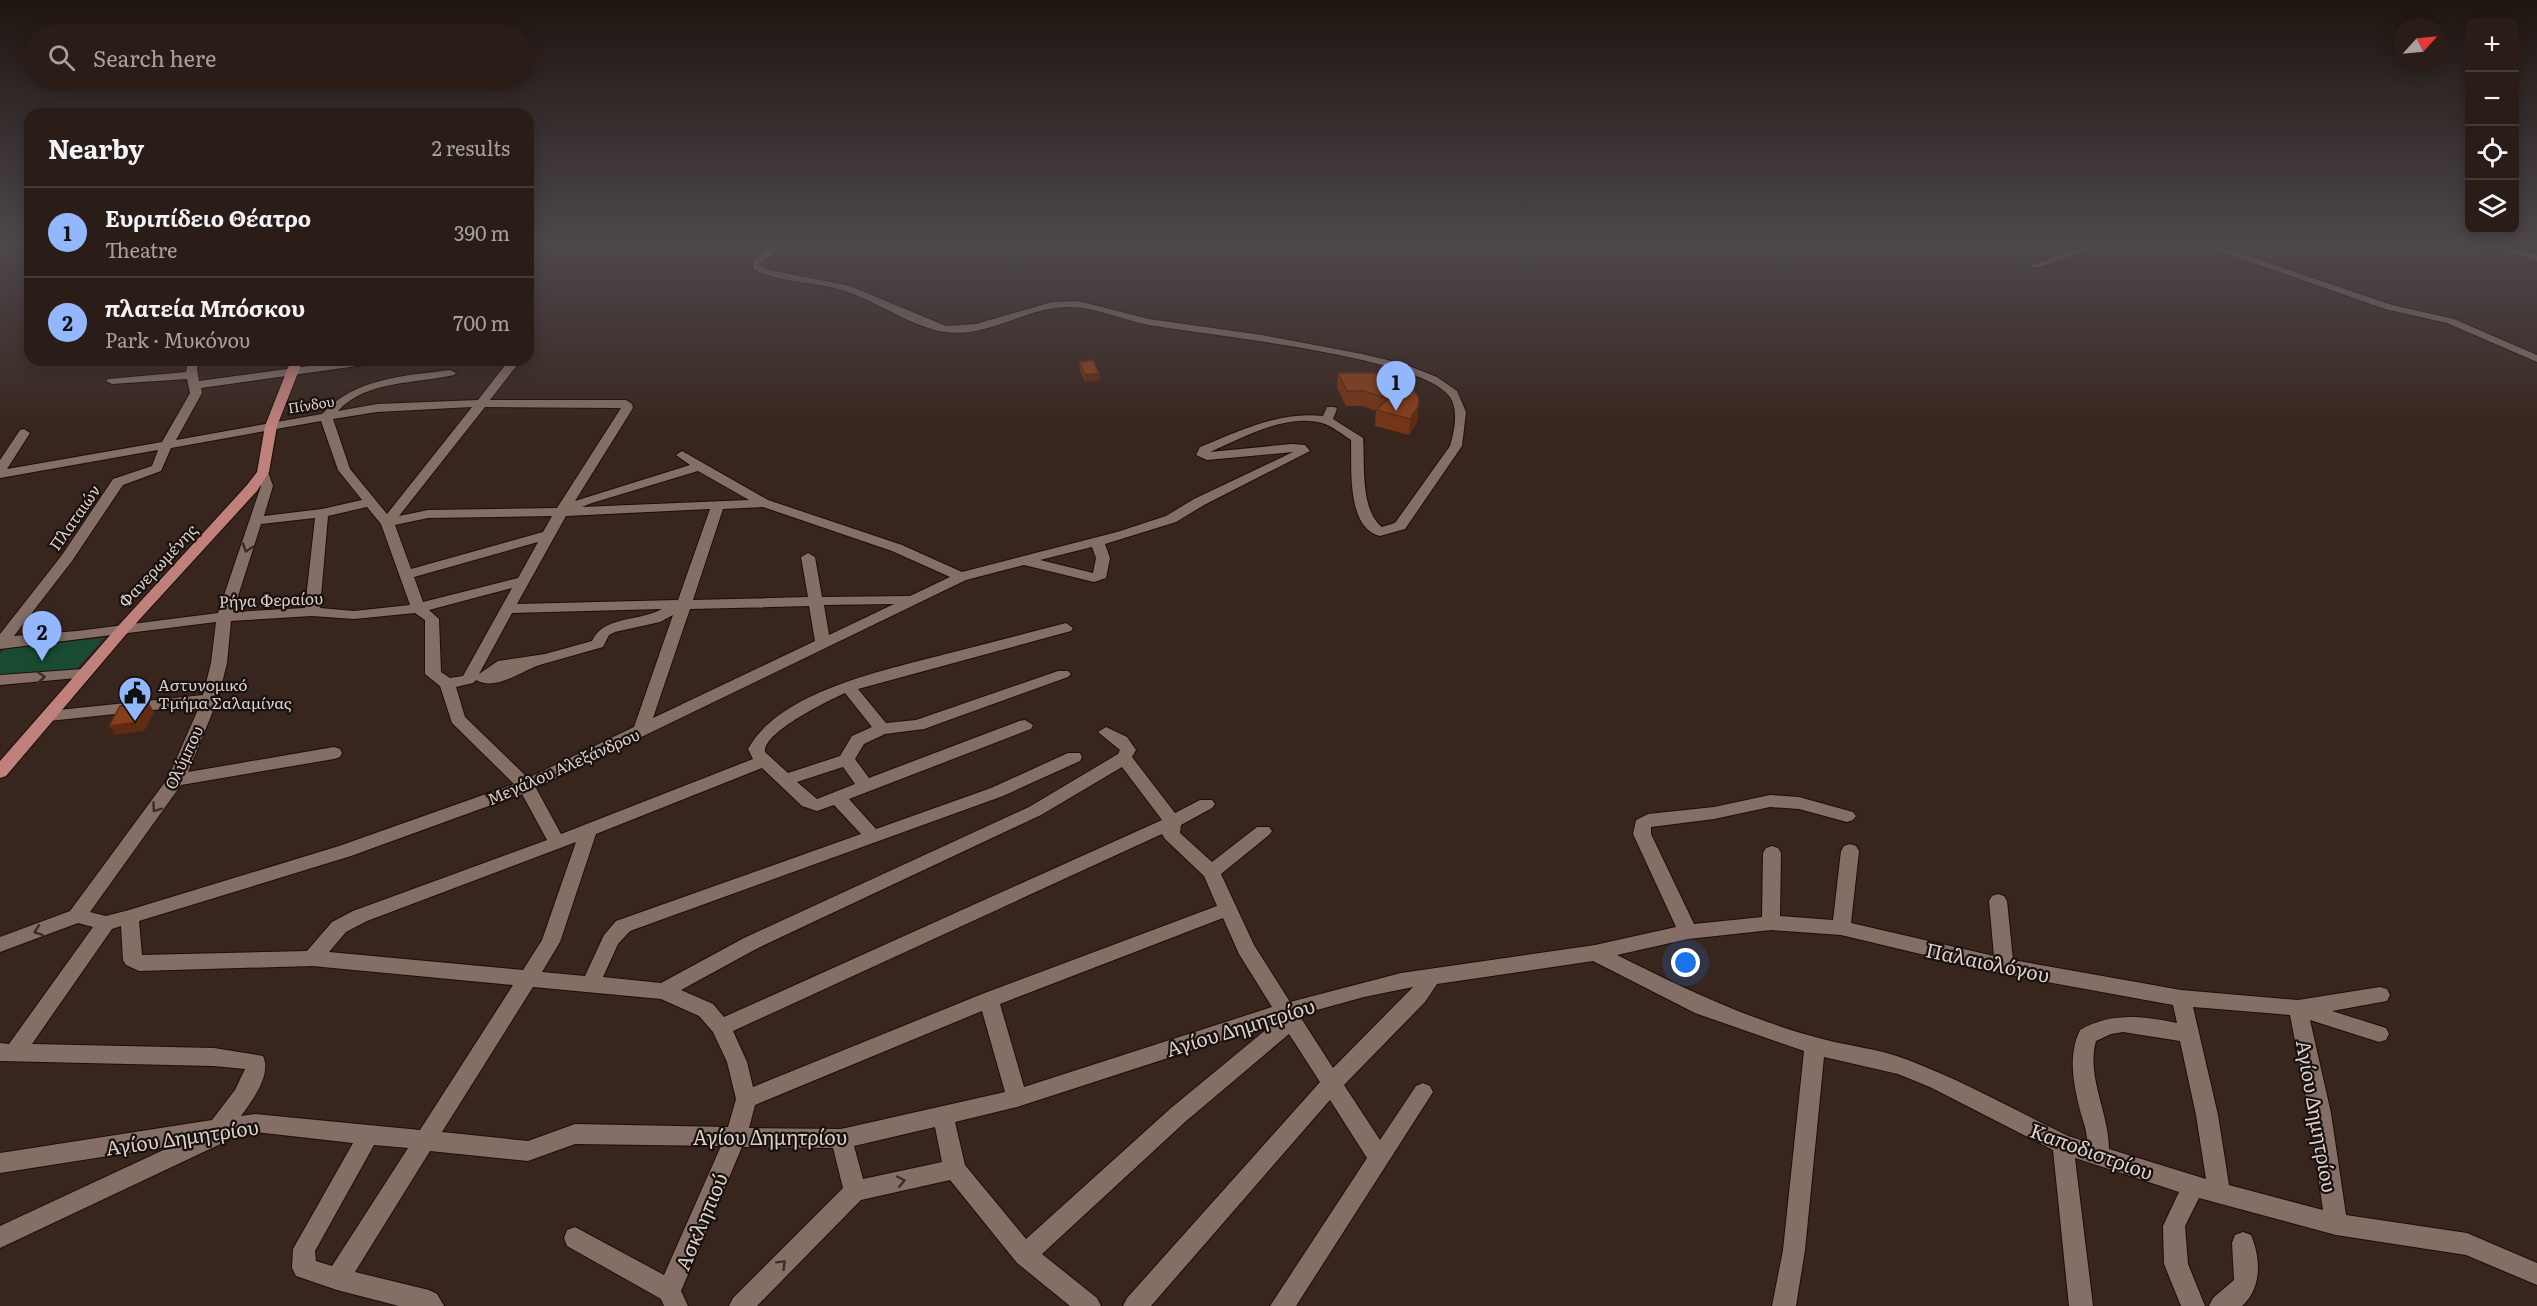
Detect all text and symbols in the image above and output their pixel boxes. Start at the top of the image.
north arrow [2393,18,2447,72]
map controls [2465,18,2519,234]
button: + [2465,18,2519,72]
search box [24,24,534,90]
icon: search [45,41,78,74]
text: Search here [93,41,216,74]
button: − [2465,72,2519,126]
button: locate [2465,126,2519,180]
text: Nearby [48,128,144,167]
text: 2 results [432,132,510,162]
button: layers [2465,180,2519,234]
text: Ευριπίδειο Θέατρο [105,201,311,234]
text: 1 [63,217,72,247]
text: 390 m [454,217,510,247]
text: Theatre [105,234,177,264]
text: πλατεία Μπόσκου [105,291,305,324]
text: 2 [62,307,73,337]
text: 700 m [453,307,510,337]
text: Park · Μυκόνου [105,324,250,354]
pin: 1 [1376,362,1416,411]
street label: Πίνδου [286,390,336,418]
street label: Πλαταιών [43,479,105,555]
street label: Φανερωμένης [112,518,202,612]
one-way arrow [241,542,254,553]
street label: Ρήγα Φεραίου [218,585,324,613]
pin: 2 [22,612,62,661]
one-way arrow [37,671,46,684]
place label: Αστυνομικό Τμήμα Σαλαμίνας [158,672,292,714]
public building icon: Αστυνομικό Τμήμα Σαλαμίνας [117,675,153,722]
street label: Ολύμπου [158,721,208,793]
street label: Μεγάλου Αλεξάνδρου [483,722,643,810]
one-way arrow [152,802,163,813]
one-way arrow [34,923,44,936]
street label: Παλαιολόγου [1923,933,2053,989]
your location [1671,948,1700,977]
street label: Αγίου Δημητρίου [1162,989,1318,1063]
street label: Αγίου Δημητρίου [2290,1037,2346,1195]
street label: Αγίου Δημητρίου [104,1110,260,1162]
street label: Καποδιστρίου [2026,1114,2158,1186]
street label: Αγίου Δημητρίου [693,1121,847,1151]
street label: Ασκληπιού [666,1168,734,1274]
one-way arrow [896,1175,906,1188]
one-way arrow [775,1261,786,1272]

